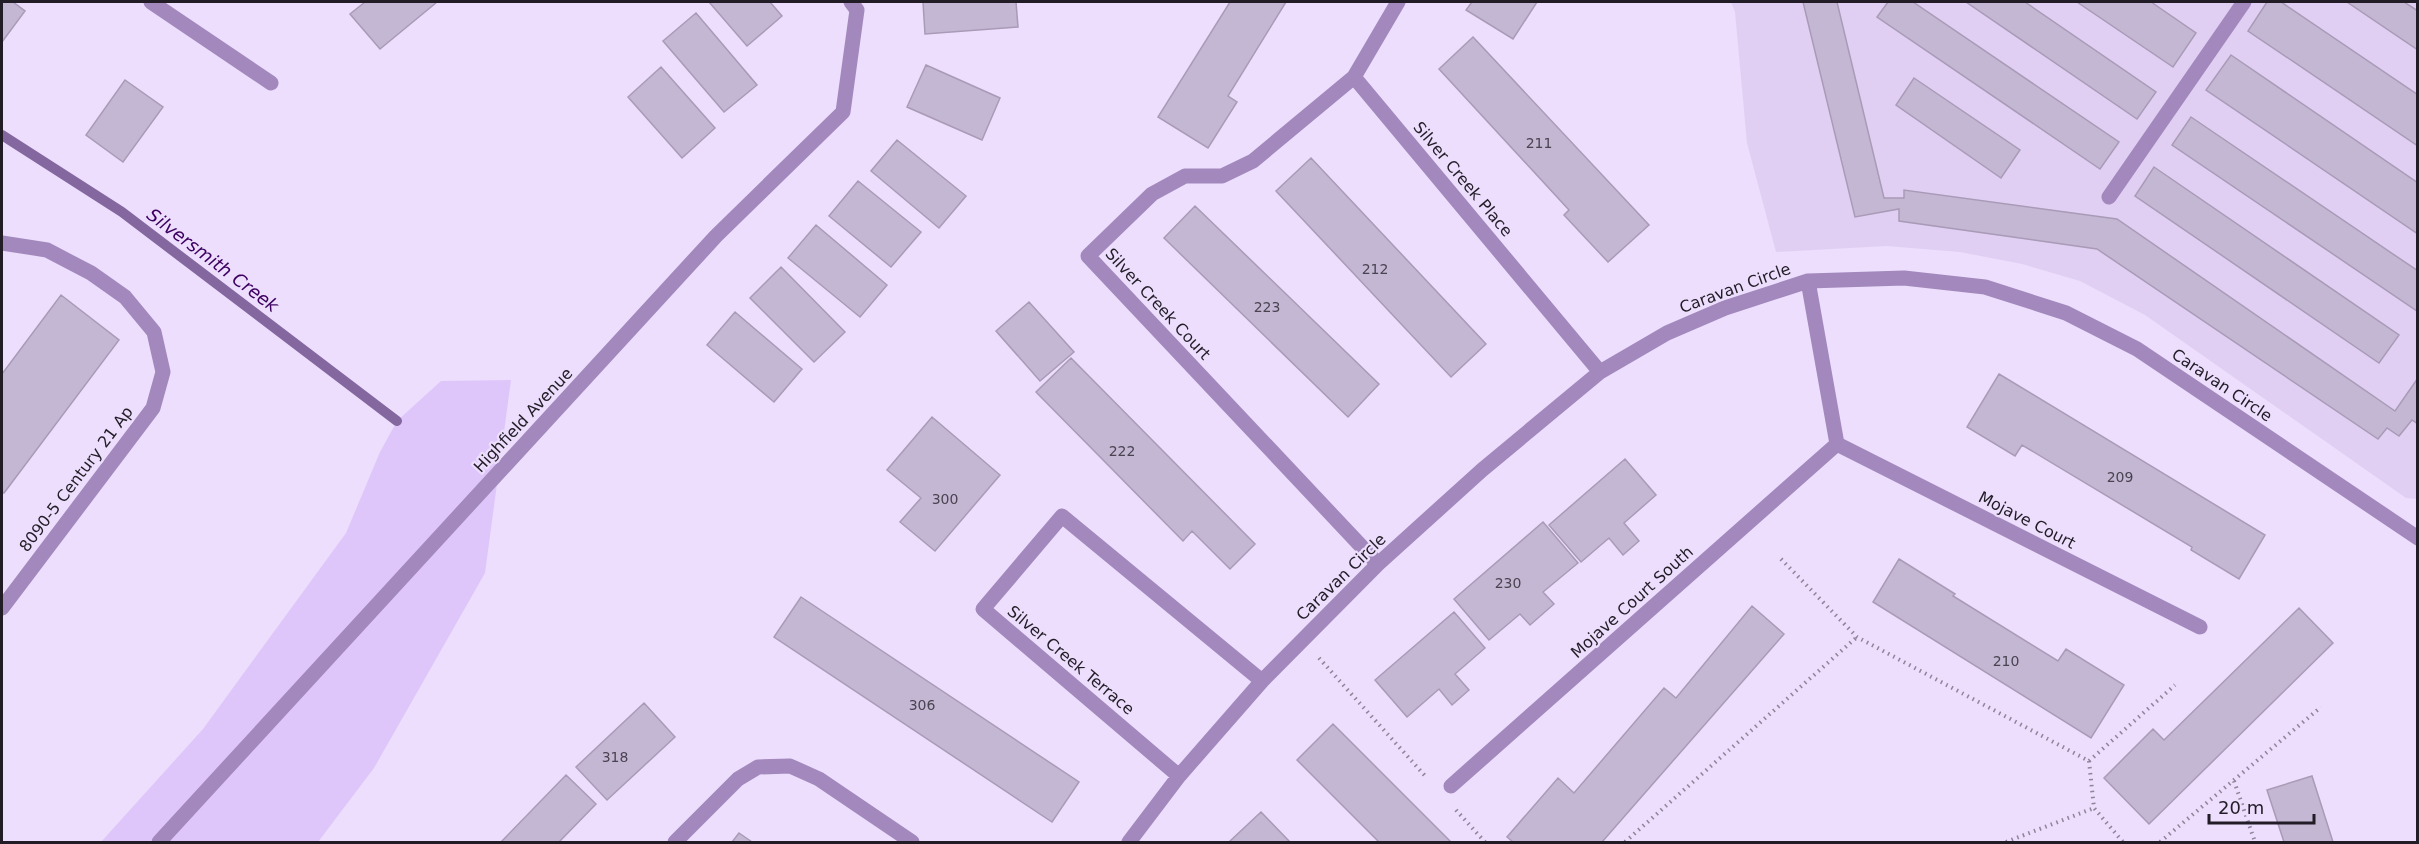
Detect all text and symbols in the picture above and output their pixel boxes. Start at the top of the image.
street label: Silver Creek Place [1409,118,1517,240]
house number: 211 [1526,135,1552,151]
water label: Silversmith Creek [143,204,284,317]
street label: Silver Creek Court [1101,244,1215,364]
street label: Caravan Circle [1677,259,1793,317]
house number: 212 [1362,261,1388,277]
house number: 223 [1254,299,1280,315]
street label: Caravan Circle [2168,344,2276,426]
street label: Highfield Avenue [470,364,576,476]
street label: 8090-5 Century 21 Ap [15,403,137,555]
house number: 222 [1109,443,1135,459]
house number: 209 [2107,469,2133,485]
street label: Mojave Court [1975,487,2079,553]
house number: 300 [932,491,958,507]
street label: Caravan Circle [1292,530,1390,624]
street label: Mojave Court South [1567,542,1697,662]
house number: 230 [1495,575,1521,591]
street label: Silver Creek Terrace [1004,601,1138,719]
house number: 210 [1993,653,2019,669]
house number: 306 [909,697,935,713]
house number: 318 [602,749,628,765]
scale bar [2209,787,2314,825]
text: 20 m [2218,797,2264,818]

